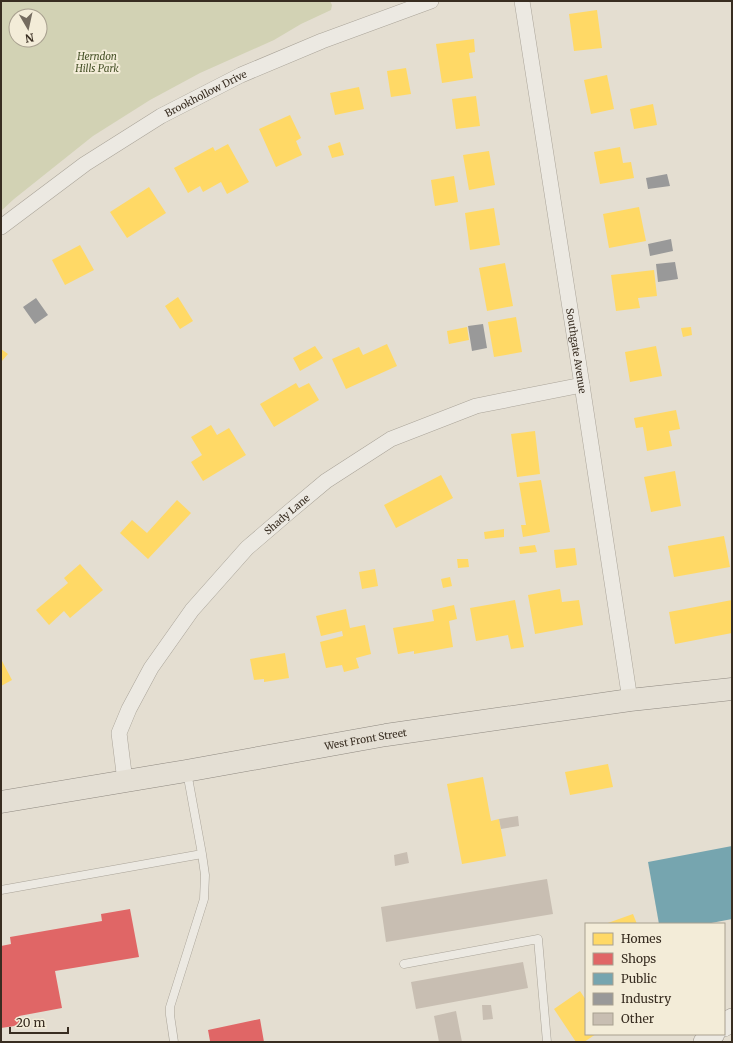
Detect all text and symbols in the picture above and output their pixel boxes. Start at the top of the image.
north arrow [8,8,48,48]
text: N [24,30,35,46]
park label: Herndon Hills Park [74,50,119,75]
street label: Brookhollow Drive [163,67,249,120]
street label: Southgate Avenue [563,307,589,394]
street label: Shady Lane [262,491,313,538]
street label: West Front Street [322,726,408,753]
legend [585,923,725,1035]
text: Homes [621,931,662,946]
text: Shops [621,951,656,966]
text: Public [621,971,657,986]
text: Industry [621,991,671,1006]
scale bar [10,1009,68,1035]
text: Other [621,1011,655,1026]
text: 20 m [16,1015,45,1030]

